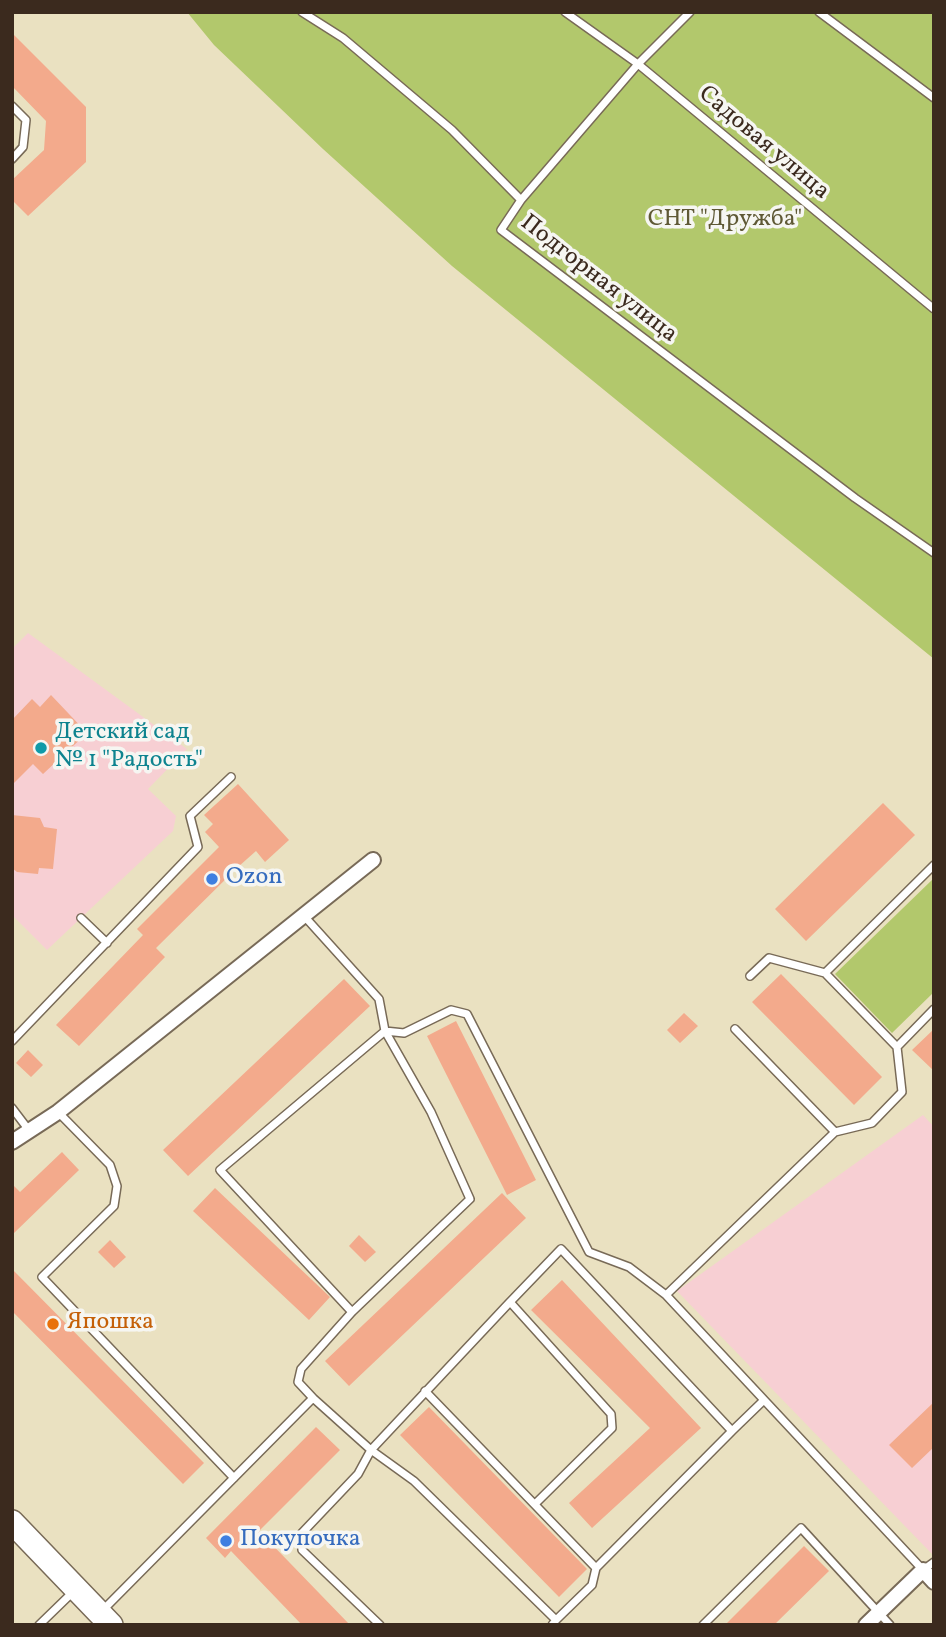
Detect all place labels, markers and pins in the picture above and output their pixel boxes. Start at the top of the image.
place label: Детский сад № 1 "Радость" [55,720,203,776]
marker: Детский сад № 1 "Радость" [33,740,49,756]
place label: Ozon [226,865,283,893]
marker: Ozon [204,871,220,887]
place label: Япошка [67,1310,154,1338]
marker: Япошка [45,1316,61,1332]
place label: Покупочка [240,1527,361,1555]
marker: Покупочка [218,1533,234,1549]

